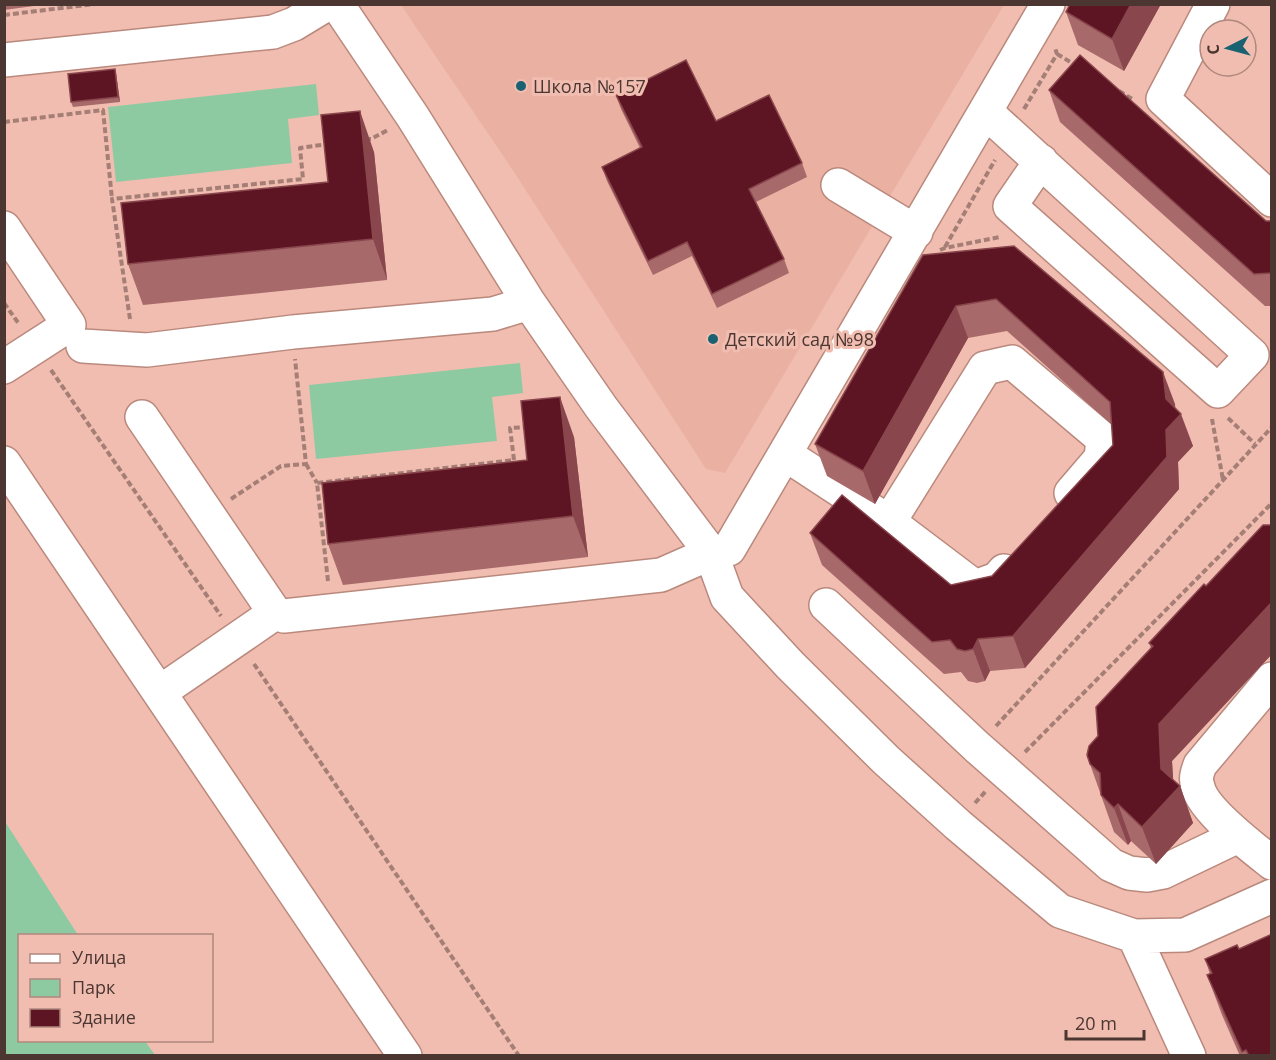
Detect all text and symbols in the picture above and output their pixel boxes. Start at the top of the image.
north arrow [1198,18,1258,78]
text: С [1202,43,1225,56]
place label: Школа №157 [533,74,646,98]
marker: Школа №157 [514,79,528,93]
place label: Детский сад №98 [725,327,874,351]
marker: Детский сад №98 [706,332,720,346]
legend [18,934,213,1042]
text: Улица [72,945,126,969]
text: Парк [72,975,116,999]
scale bar [1066,1003,1144,1041]
text: Здание [72,1005,136,1029]
text: 20 m [1075,1011,1117,1035]

